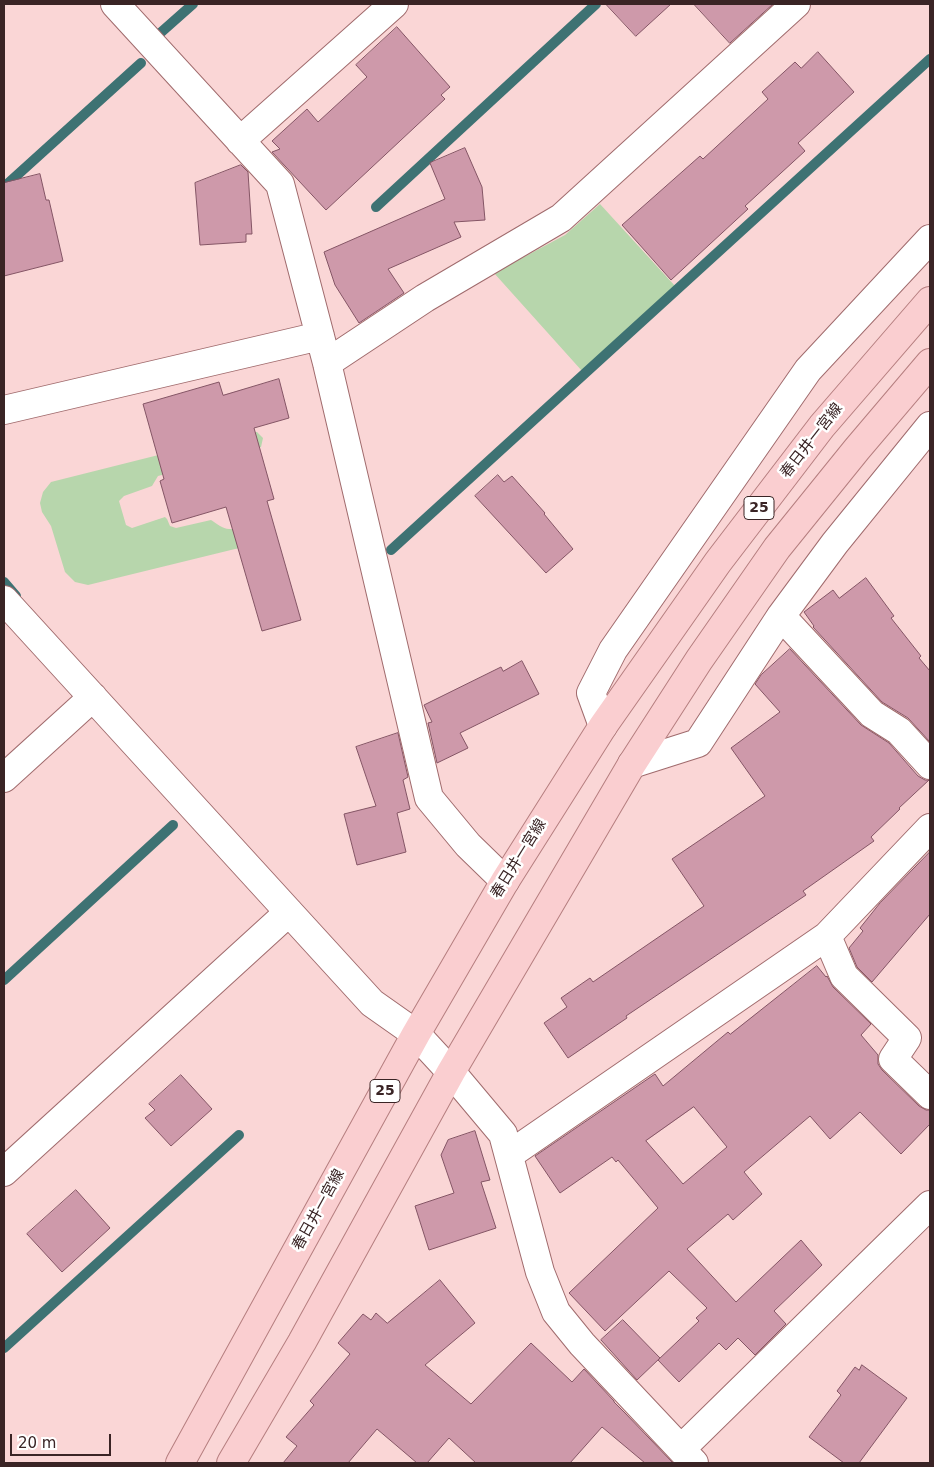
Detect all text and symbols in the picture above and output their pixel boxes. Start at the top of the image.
street label: 春日井一宮線 [777,400,847,482]
road number: 25 [744,496,774,520]
street label: 春日井一宮線 [488,816,550,902]
road number: 25 [370,1080,400,1102]
street label: 春日井一宮線 [289,1166,349,1254]
scale bar [12,1424,114,1456]
text: 20 m [18,1434,56,1452]

